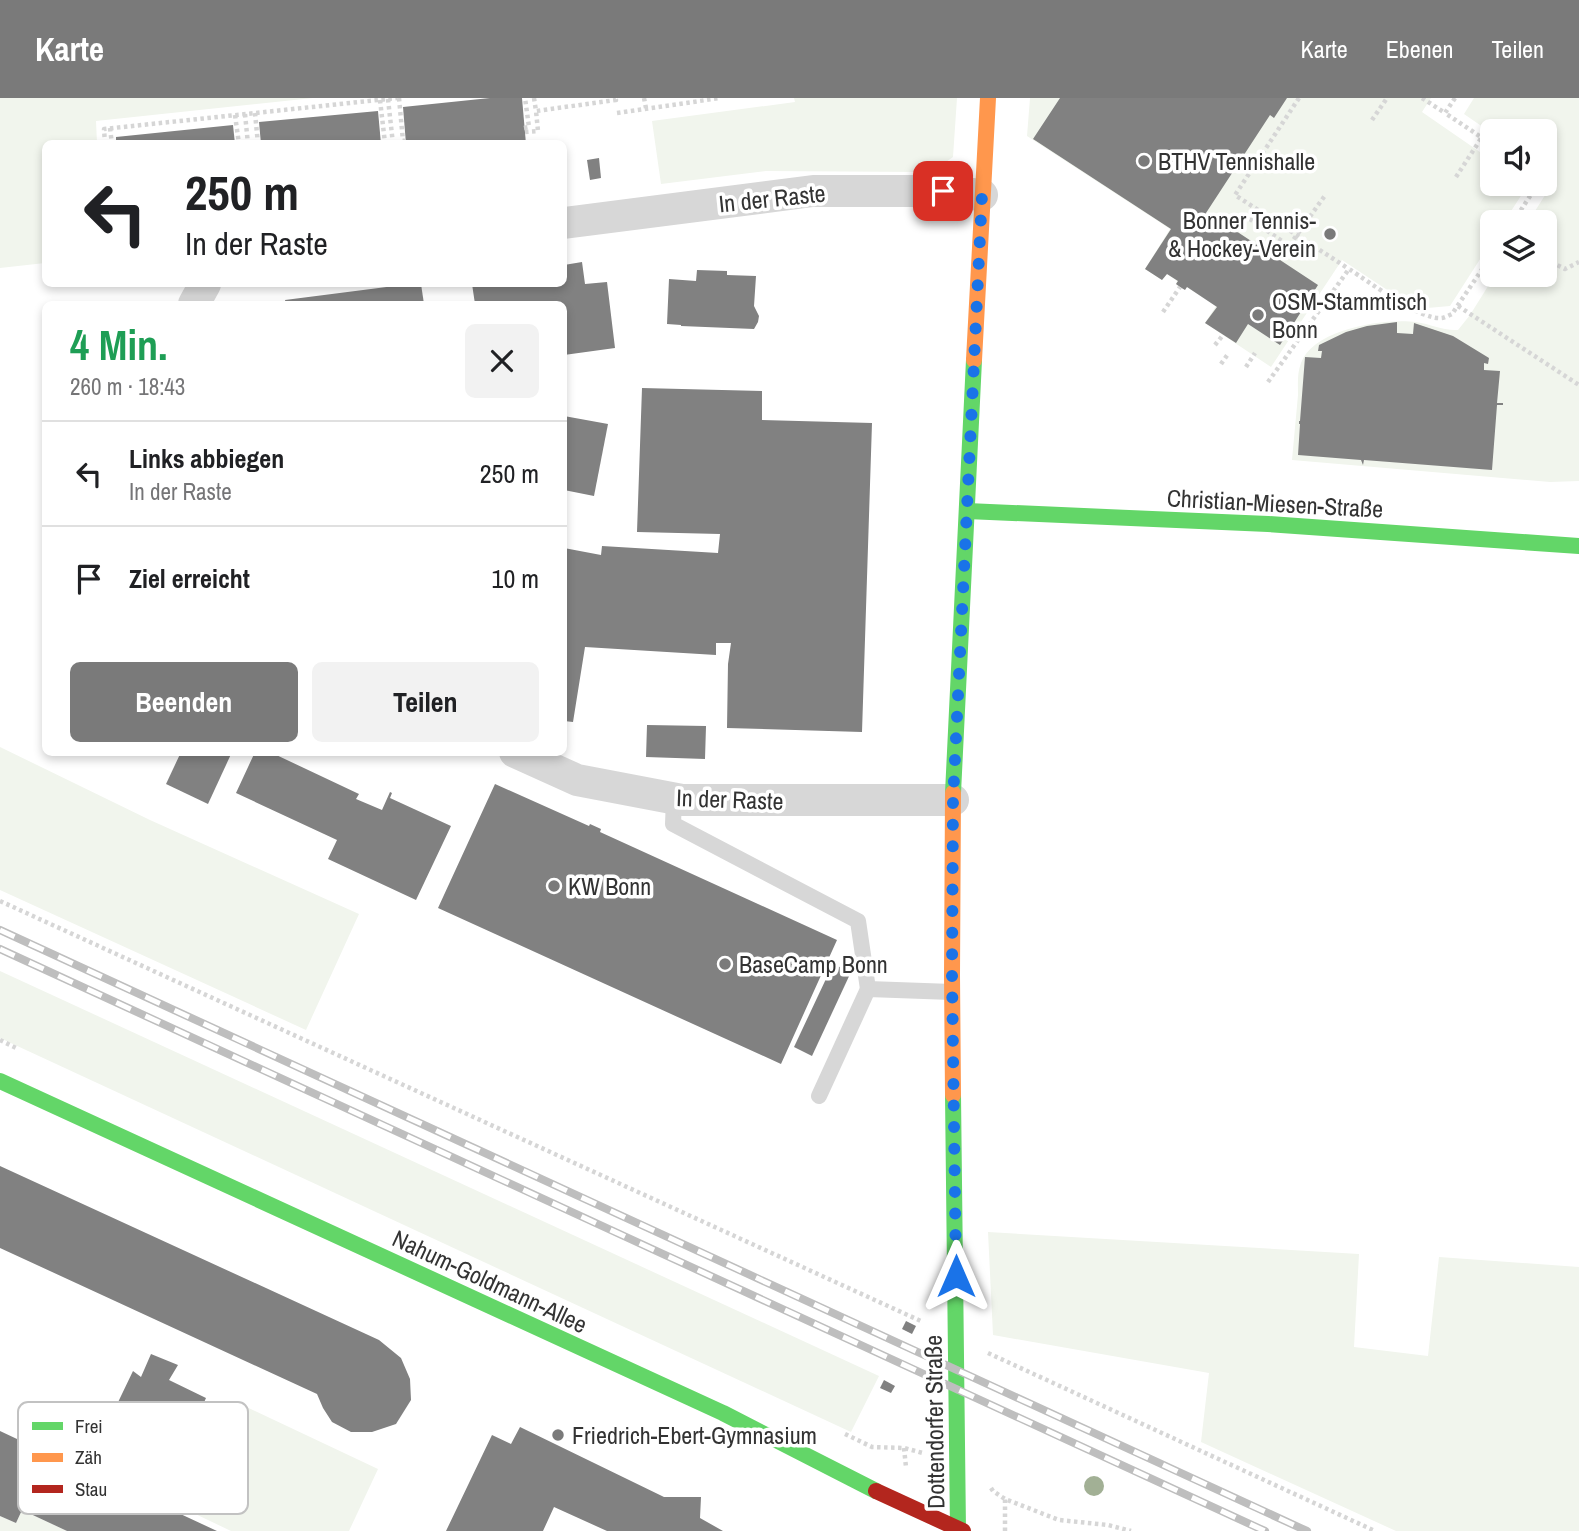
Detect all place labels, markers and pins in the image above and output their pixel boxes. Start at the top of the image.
place label: BTHV Tennishalle [1158,145,1315,177]
marker: BTHV Tennishalle [1136,153,1152,169]
pin [913,161,973,221]
place label: Bonner Tennis- & Hockey-Verein [1168,204,1316,264]
marker: Bonner Tennis- & Hockey-Verein [1322,226,1338,242]
place label: OSM-Stammtisch Bonn [1272,285,1427,345]
marker: OSM-Stammtisch Bonn [1250,307,1266,323]
place label: KW Bonn [568,870,651,902]
marker: KW Bonn [546,878,562,894]
place label: BaseCamp Bonn [739,948,888,980]
marker: BaseCamp Bonn [717,956,733,972]
place label: Friedrich-Ebert-Gymnasium [572,1419,817,1451]
marker: Friedrich-Ebert-Gymnasium [550,1427,566,1443]

